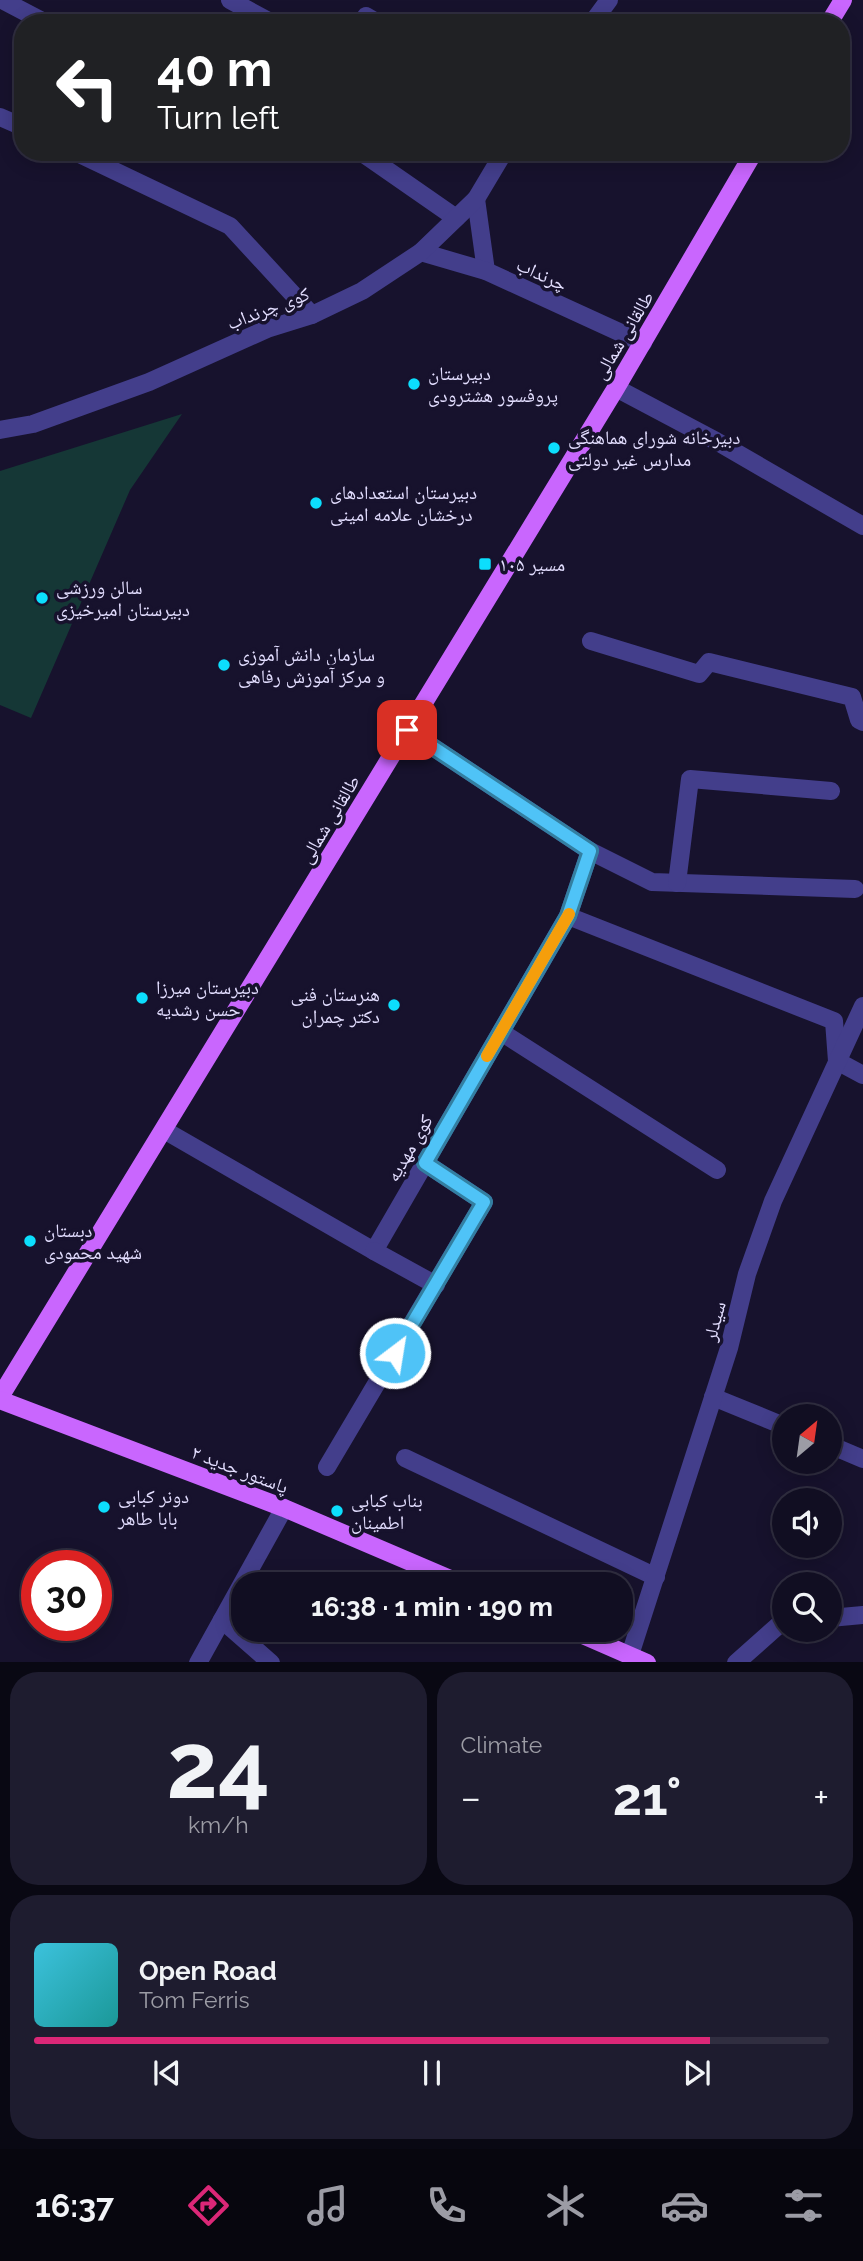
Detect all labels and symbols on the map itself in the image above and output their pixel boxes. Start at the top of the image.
street label: چرنداب [513,253,571,296]
street label: کوی چرنداب [224,282,313,335]
street label: طالقانی شمالی [588,287,659,384]
place label: دبیرستان پروفسور هشترودی [428,362,558,407]
marker: دبیرستان پروفسور هشترودی [406,376,422,392]
place label: دبیرخانه شورای هماهنگی مدارس غیر دولتی [568,426,740,471]
marker: دبیرخانه شورای هماهنگی مدارس غیر دولتی [546,440,562,456]
place label: دبیرستان استعدادهای درخشان علامه امینی [330,481,477,526]
marker: دبیرستان استعدادهای درخشان علامه امینی [308,495,324,511]
place label: مسیر ۱۰۵ [499,553,565,576]
marker: مسیر ۱۰۵ [477,556,493,572]
place label: سالن ورزشی دبیرستان امیرخیزی [56,576,190,621]
marker: سالن ورزشی دبیرستان امیرخیزی [34,590,50,606]
place label: سازمان دانش آموزی و مرکز آموزش رفاهی [238,643,385,688]
marker: سازمان دانش آموزی و مرکز آموزش رفاهی [216,657,232,673]
pin [377,700,437,760]
street label: طالقانی شمالی [294,771,365,868]
place label: دبیرستان میرزا حسن رشدیه [156,976,259,1021]
place label: هنرستان فنی دکتر چمران [290,983,380,1028]
marker: دبیرستان میرزا حسن رشدیه [134,990,150,1006]
marker: هنرستان فنی دکتر چمران [386,997,402,1013]
street label: کوی ‌‌‌مهدیه [381,1111,438,1186]
place label: دبستان شهید محمودی [44,1219,142,1264]
marker: دبستان شهید محمودی [22,1233,38,1249]
street label: سیدلر [698,1299,731,1344]
position arrow [358,1316,432,1390]
north arrow [772,1404,842,1474]
street label: پاستور جدید ۲ [188,1441,291,1499]
place label: دونر کبابی بابا طاهر [117,1485,189,1530]
place label: بناب کبابی اطمینان [351,1489,423,1534]
marker: دونر کبابی بابا طاهر [96,1499,112,1515]
marker: بناب کبابی اطمینان [329,1503,345,1519]
speed limit sign: 30 [21,1550,112,1641]

